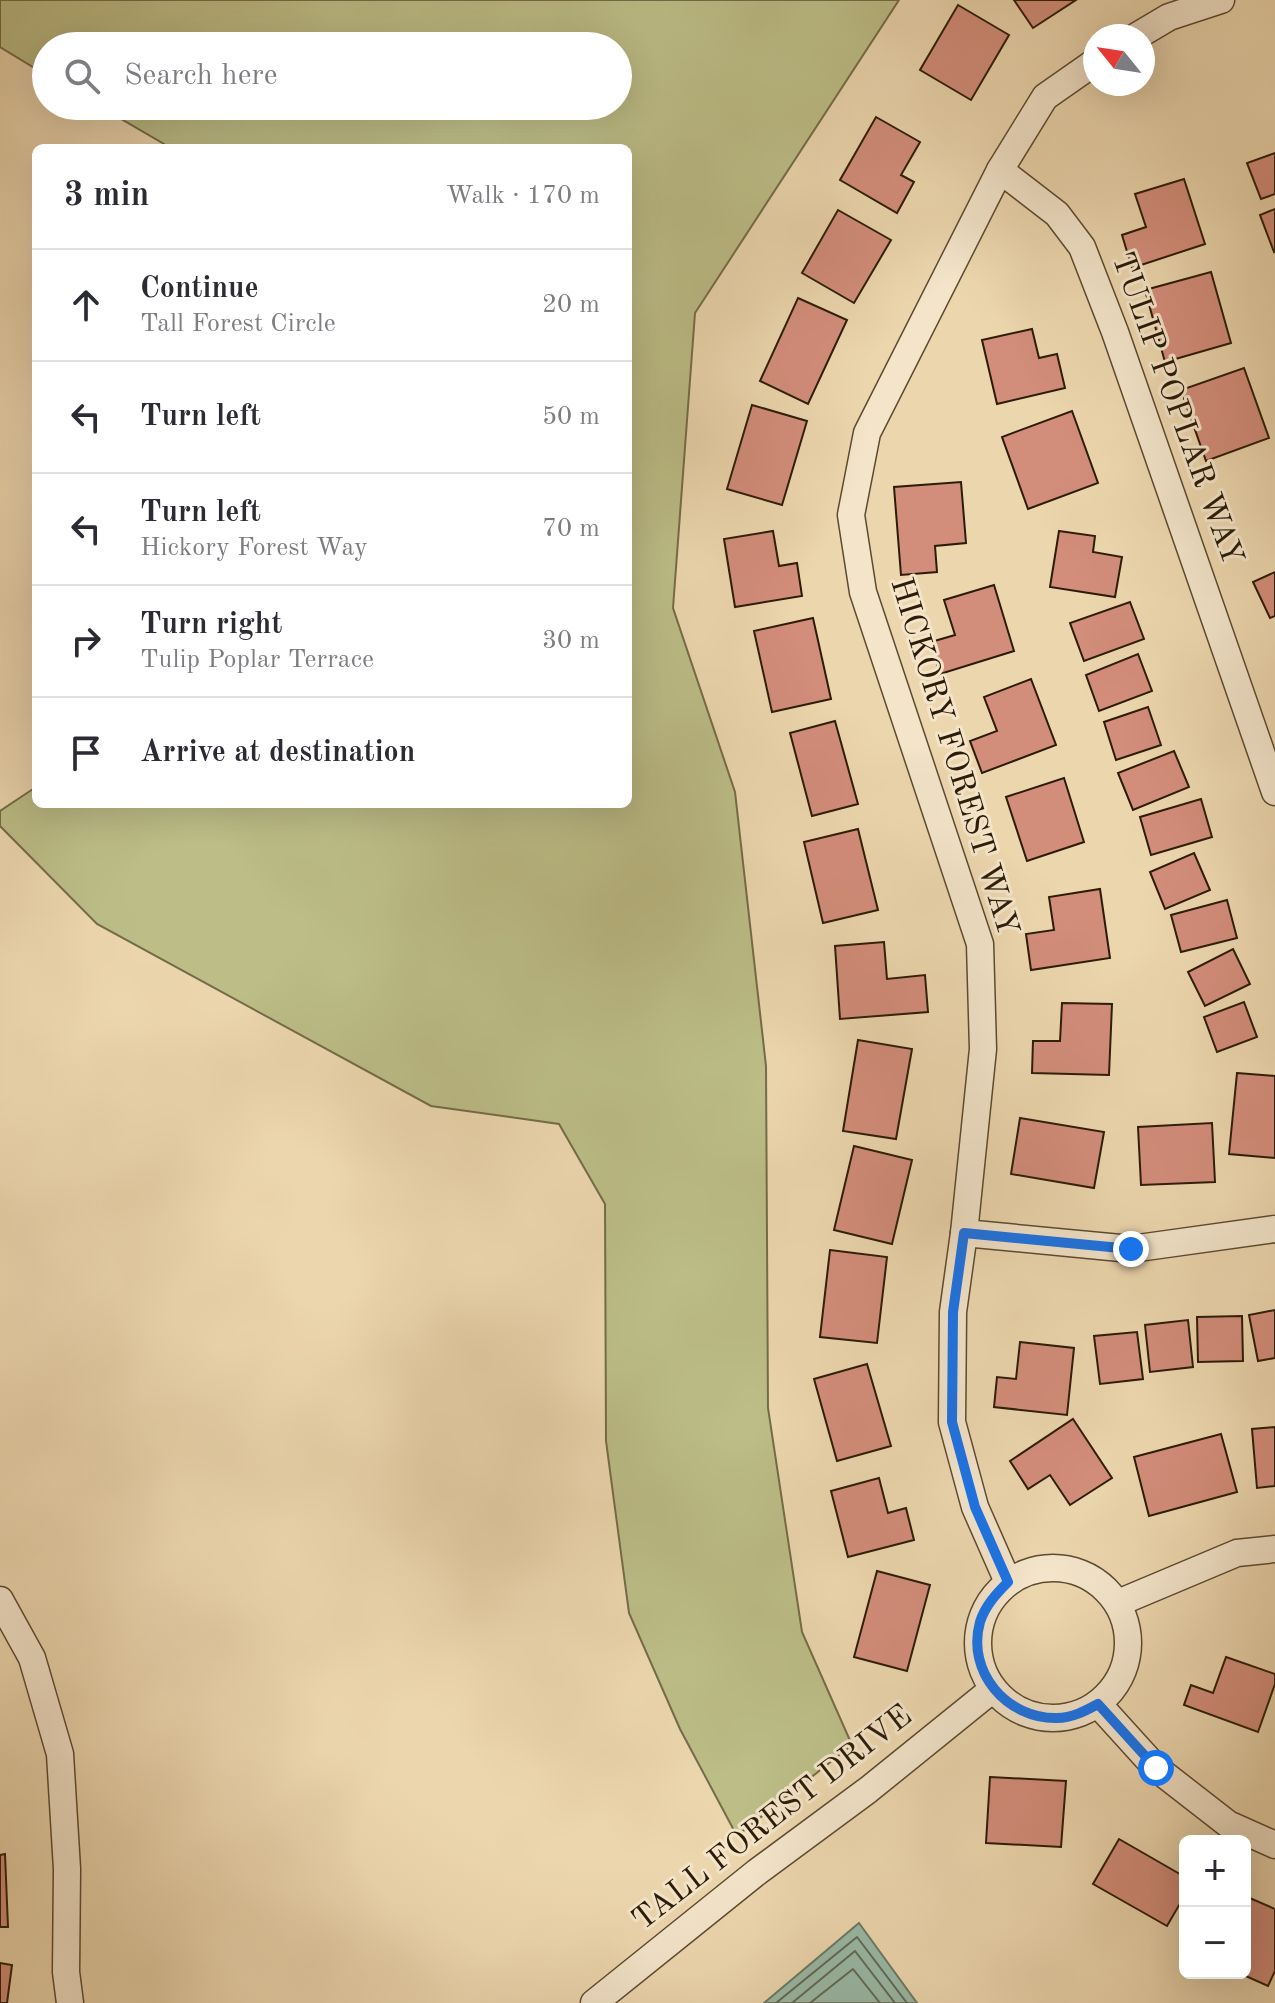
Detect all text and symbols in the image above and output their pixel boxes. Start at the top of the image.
north arrow [1083,24,1155,96]
search box [32,32,632,120]
icon: search [60,54,104,98]
text: Search here [124,61,278,91]
text: 3 min [64,179,149,213]
text: Walk · 170 m [446,183,600,209]
street label: TULIP POPLAR WAY [1105,249,1247,569]
text: Continue [140,274,259,304]
icon: ahead [64,283,108,327]
text: 20 m [542,292,600,318]
text: Tall Forest Circle [140,311,336,337]
icon: left [64,395,108,439]
text: Turn left [140,402,261,432]
text: 50 m [542,404,600,430]
text: Turn left [140,498,261,528]
icon: left [64,507,108,551]
text: 70 m [542,516,600,542]
text: Hickory Forest Way [140,535,368,561]
street label: HICKORY FOREST WAY [883,574,1023,940]
text: Turn right [140,610,282,640]
icon: right [64,619,108,663]
text: 30 m [542,628,600,654]
text: Tulip Poplar Terrace [140,647,374,673]
icon: arrive [64,731,108,775]
text: Arrive at destination [140,738,415,768]
route end [1113,1231,1149,1267]
street label: TALL FOREST DRIVE [627,1700,919,1938]
route start [1138,1750,1174,1786]
map controls [1179,1835,1251,1979]
button: + [1179,1835,1251,1907]
button: − [1179,1907,1251,1979]

